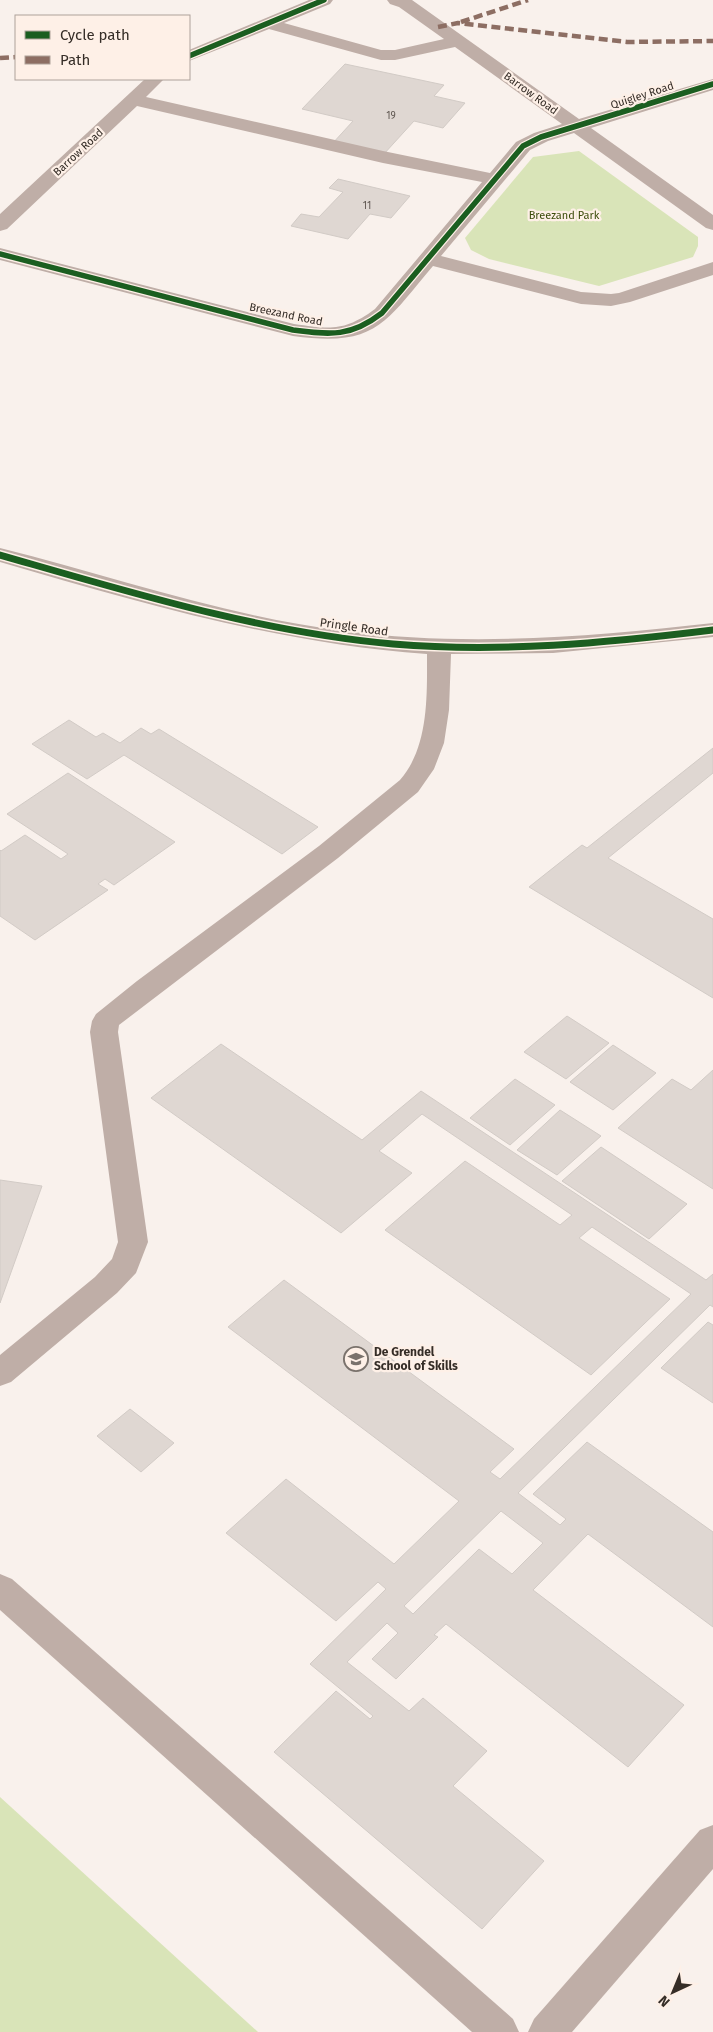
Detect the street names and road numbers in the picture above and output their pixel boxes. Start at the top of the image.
street label: Barrow Road [501,70,560,117]
street label: Quigley Road [609,79,675,112]
street label: Barrow Road [51,126,106,179]
street label: Breezand Road [248,300,324,329]
street label: Pringle Road [319,615,389,639]

